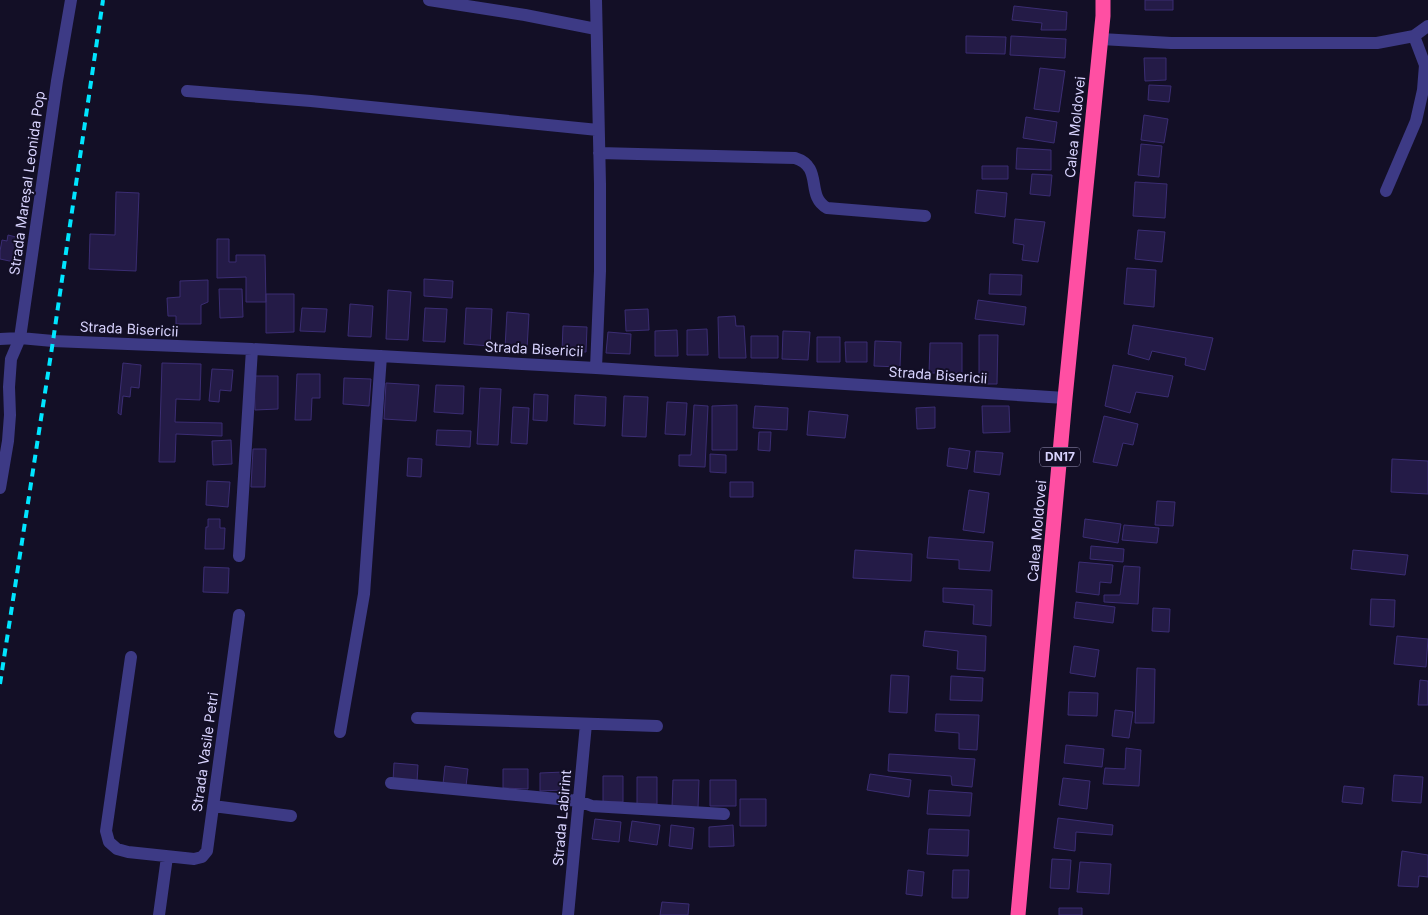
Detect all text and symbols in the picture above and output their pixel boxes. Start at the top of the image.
street label: Calea Moldovei [1061,75,1088,178]
street label: Strada Mareșal Leonida Pop [5,90,49,276]
street label: Strada Bisericii [79,317,179,340]
street label: Strada Bisericii [484,337,584,360]
street label: Strada Bisericii [888,363,988,386]
road number: DN17 [1040,448,1080,467]
street label: Calea Moldovei [1024,479,1049,582]
street label: Strada Vasile Petri [188,691,221,813]
street label: Strada Labirint [549,769,574,867]

